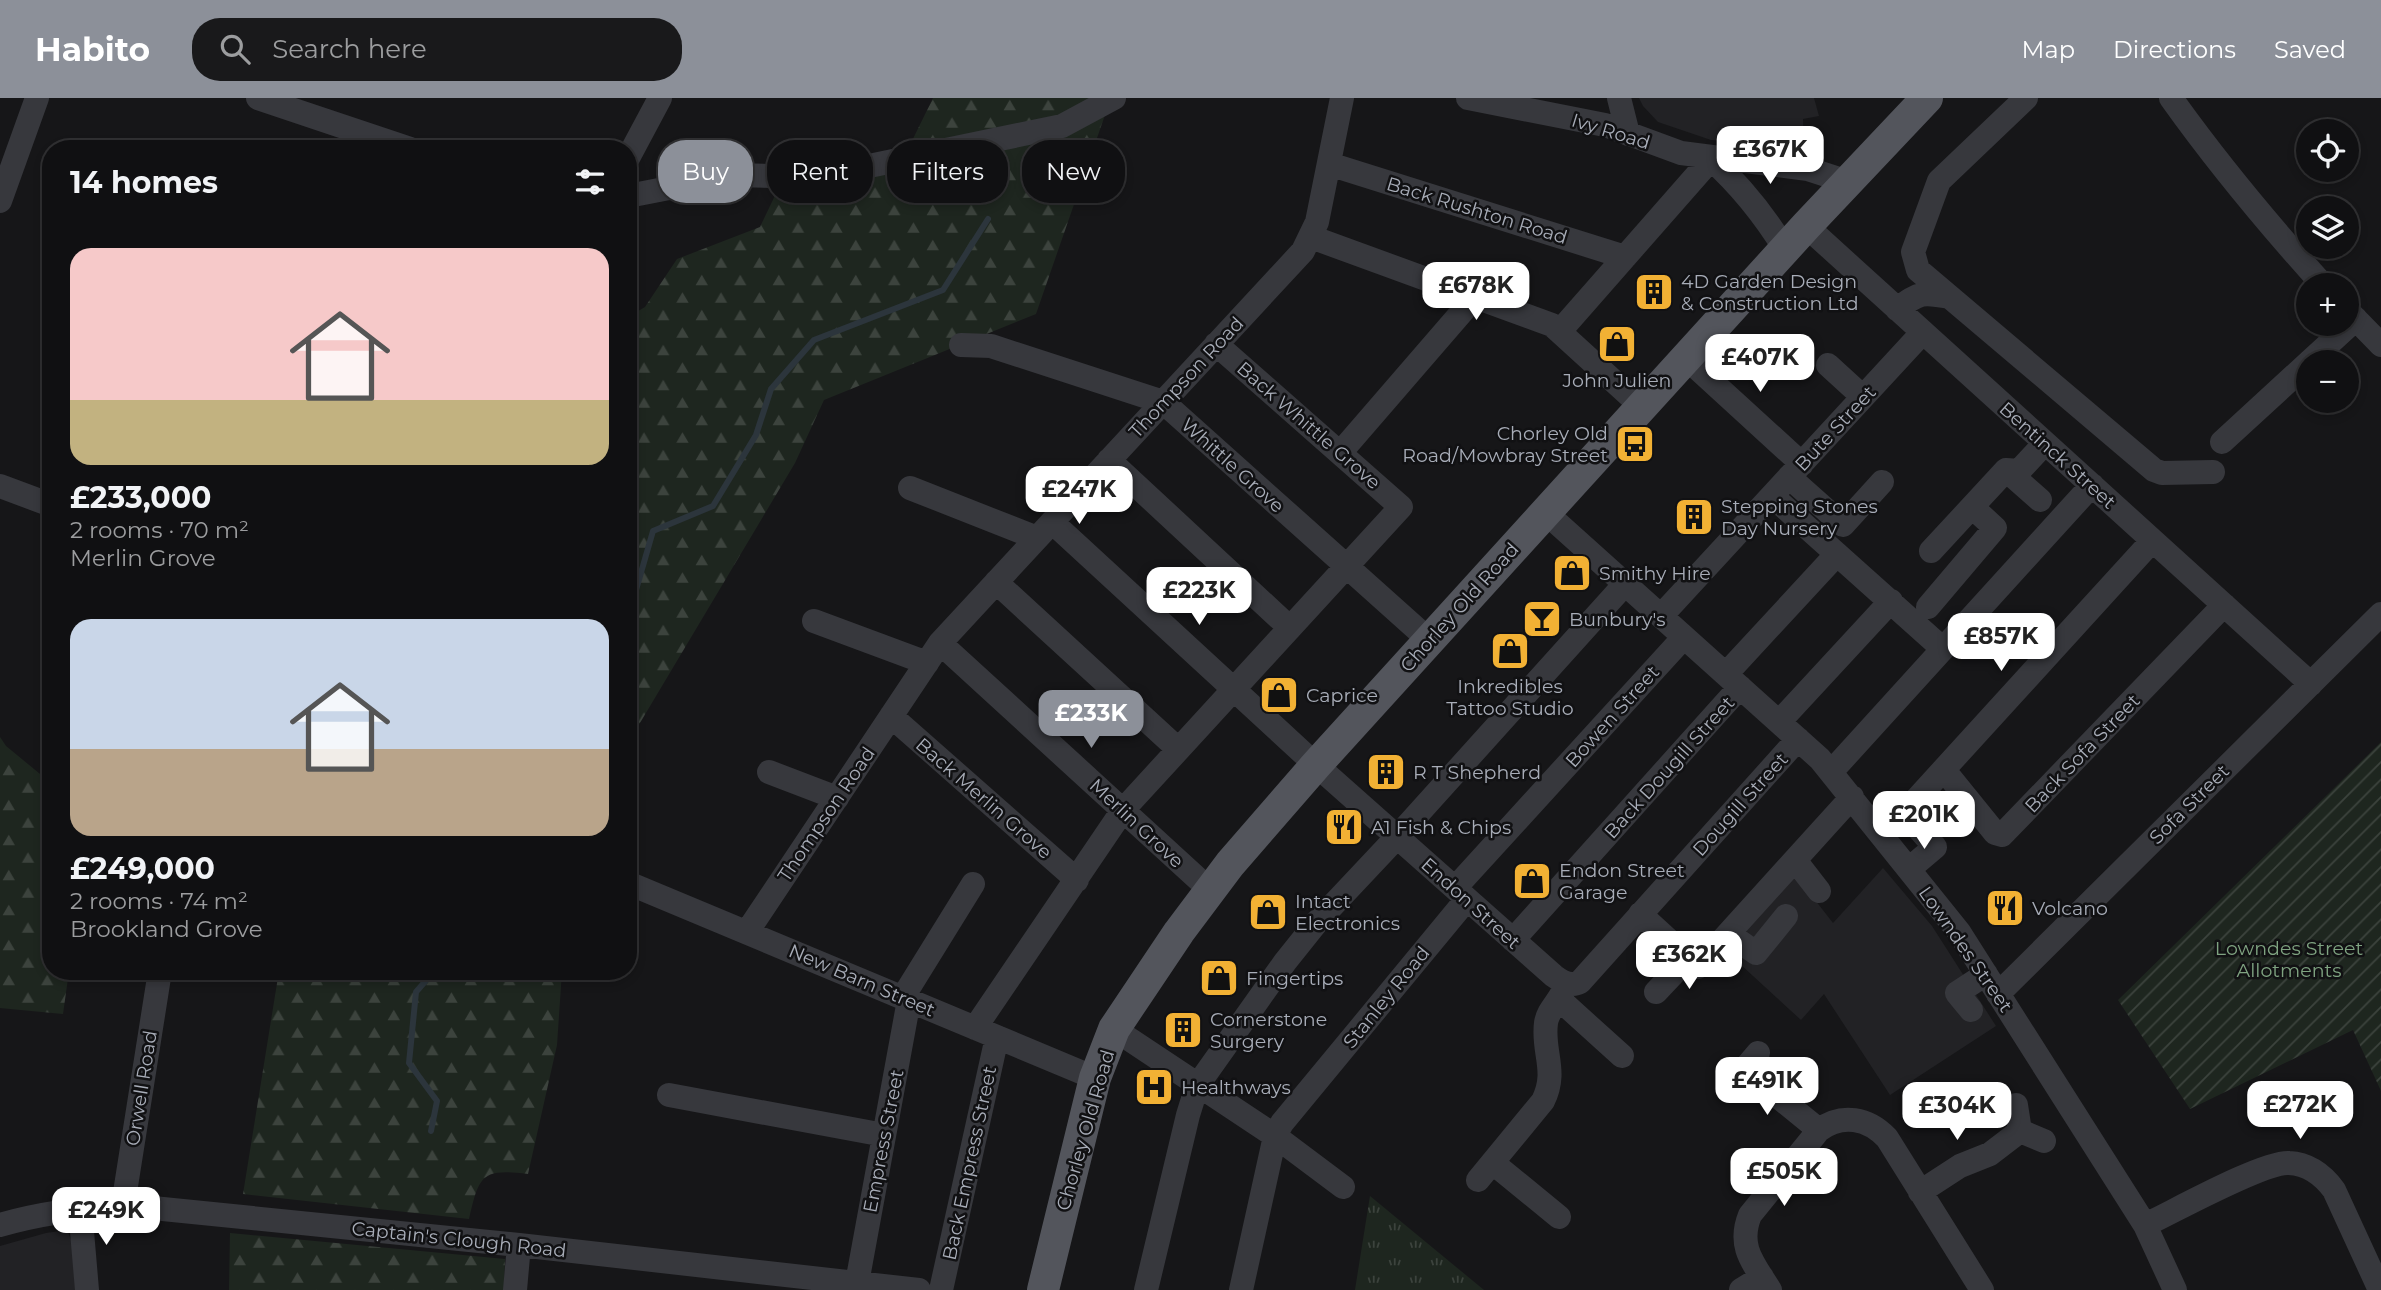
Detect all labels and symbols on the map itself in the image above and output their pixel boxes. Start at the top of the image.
street label: Ivy Road [1569,109,1653,154]
pin: £367K [1721,126,1819,186]
street label: Back Rushton Road [1384,172,1570,249]
pin: £678K [1427,262,1525,322]
place label: 4D Garden Design & Construction Ltd [1681,270,1859,315]
building icon: 4D Garden Design & Construction Ltd [1633,271,1675,313]
street label: Thompson Road [1124,312,1248,443]
shop icon: John Julien [1596,323,1638,365]
pin: £407K [1711,334,1809,394]
street label: Back Whittle Grove [1233,356,1385,494]
place label: John Julien [1562,369,1671,392]
street label: Bute Street [1790,381,1881,476]
street label: Bentinck Street [1995,397,2121,514]
street label: Whittle Grove [1177,413,1289,517]
place label: Chorley Old Road/Mowbray Street [1402,422,1608,467]
bus stop icon: Chorley Old Road/Mowbray Street [1614,423,1656,465]
pin: £247K [1030,466,1128,526]
place label: Stepping Stones Day Nursery [1721,495,1878,540]
building icon: Stepping Stones Day Nursery [1673,496,1715,538]
street label: Chorley Old Road [1395,538,1523,677]
shop icon: Smithy Hire [1551,552,1593,594]
place label: Smithy Hire [1599,562,1711,585]
pin: £223K [1150,568,1248,627]
bar icon: Bunbury's [1521,598,1563,640]
place label: Bunbury's [1569,608,1666,631]
pin: £857K [1952,614,2050,673]
shop icon: Inkredibles Tattoo Studio [1489,630,1531,672]
street label: Bowen Street [1561,660,1664,772]
shop icon: Caprice [1258,674,1300,716]
place label: Inkredibles Tattoo Studio [1446,675,1574,720]
place label: Caprice [1306,684,1378,707]
street label: Back Sofa Street [2020,689,2145,817]
pin: £233K [1042,690,1140,750]
street label: Back Dougill Street [1599,691,1739,843]
street label: Back Merlin Grove [911,733,1056,864]
street label: Thompson Road [773,743,880,886]
street label: Dougill Street [1688,748,1792,860]
building icon: R T Shepherd [1365,751,1407,793]
street label: Sofa Street [2145,759,2234,849]
place label: R T Shepherd [1413,761,1541,784]
street label: Merlin Grove [1085,774,1189,873]
pin: £201K [1875,792,1973,851]
restaurant icon: A1 Fish & Chips [1323,806,1365,848]
place label: A1 Fish & Chips [1371,816,1511,839]
street label: Endon Street [1416,853,1525,954]
place label: Endon Street Garage [1559,859,1685,904]
shop icon: Endon Street Garage [1511,860,1553,902]
street label: Lowndes Street [1914,882,2018,1017]
restaurant icon: Volcano [1984,887,2026,929]
place label: Intact Electronics [1295,890,1400,935]
shop icon: Intact Electronics [1247,891,1289,933]
place label: Volcano [2032,897,2108,920]
pin: £362K [1640,932,1738,991]
park label: Lowndes Street Allotments [2215,937,2363,982]
street label: New Barn Street [785,939,939,1022]
street label: Stanley Road [1338,942,1435,1053]
shop icon: Fingertips [1198,957,1240,999]
place label: Fingertips [1246,967,1343,990]
place label: Cornerstone Surgery [1210,1008,1327,1053]
building icon: Cornerstone Surgery [1162,1009,1204,1051]
street label: Orwell Road [121,1029,162,1147]
street label: Chorley Old Road [1052,1047,1119,1213]
pin: £491K [1718,1058,1816,1117]
street label: Back Empress Street [938,1064,1001,1262]
hospital icon: Healthways [1133,1066,1175,1108]
street label: Empress Street [858,1067,909,1215]
place label: Healthways [1181,1076,1291,1099]
pin: £304K [1908,1082,2006,1142]
pin: £272K [2251,1082,2349,1141]
pin: £505K [1735,1148,1833,1208]
pin: £249K [57,1188,155,1247]
street label: Captain's Clough Road [350,1217,567,1262]

